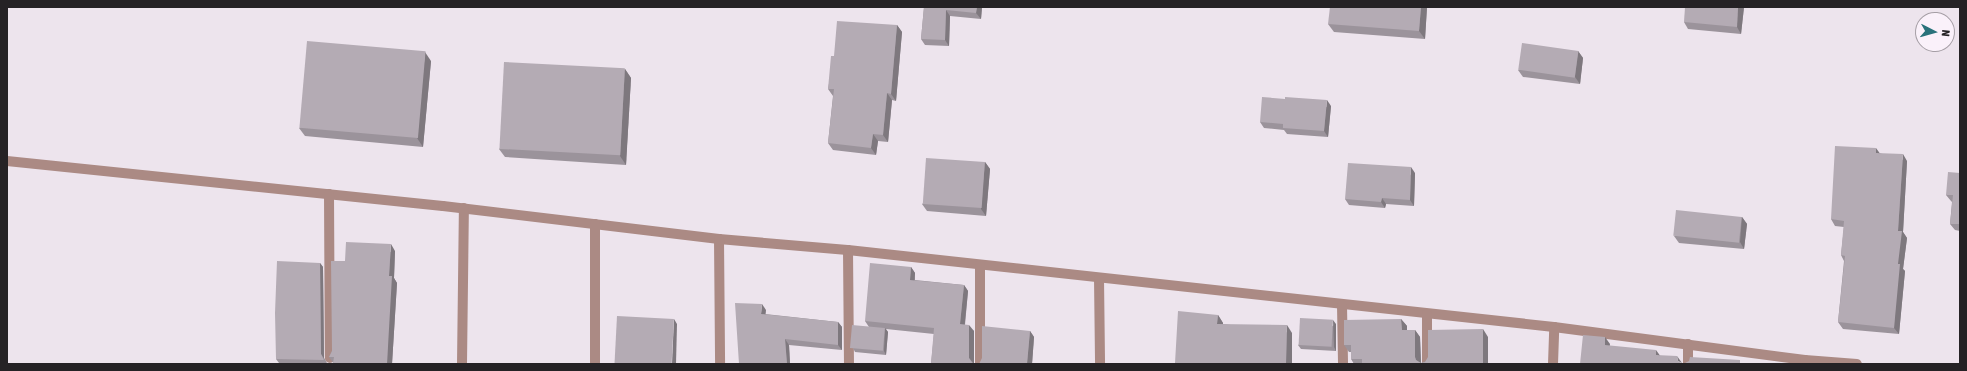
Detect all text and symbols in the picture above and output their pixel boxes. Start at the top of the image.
north arrow [1915,12,1955,52]
text: N [1940,29,1952,37]

